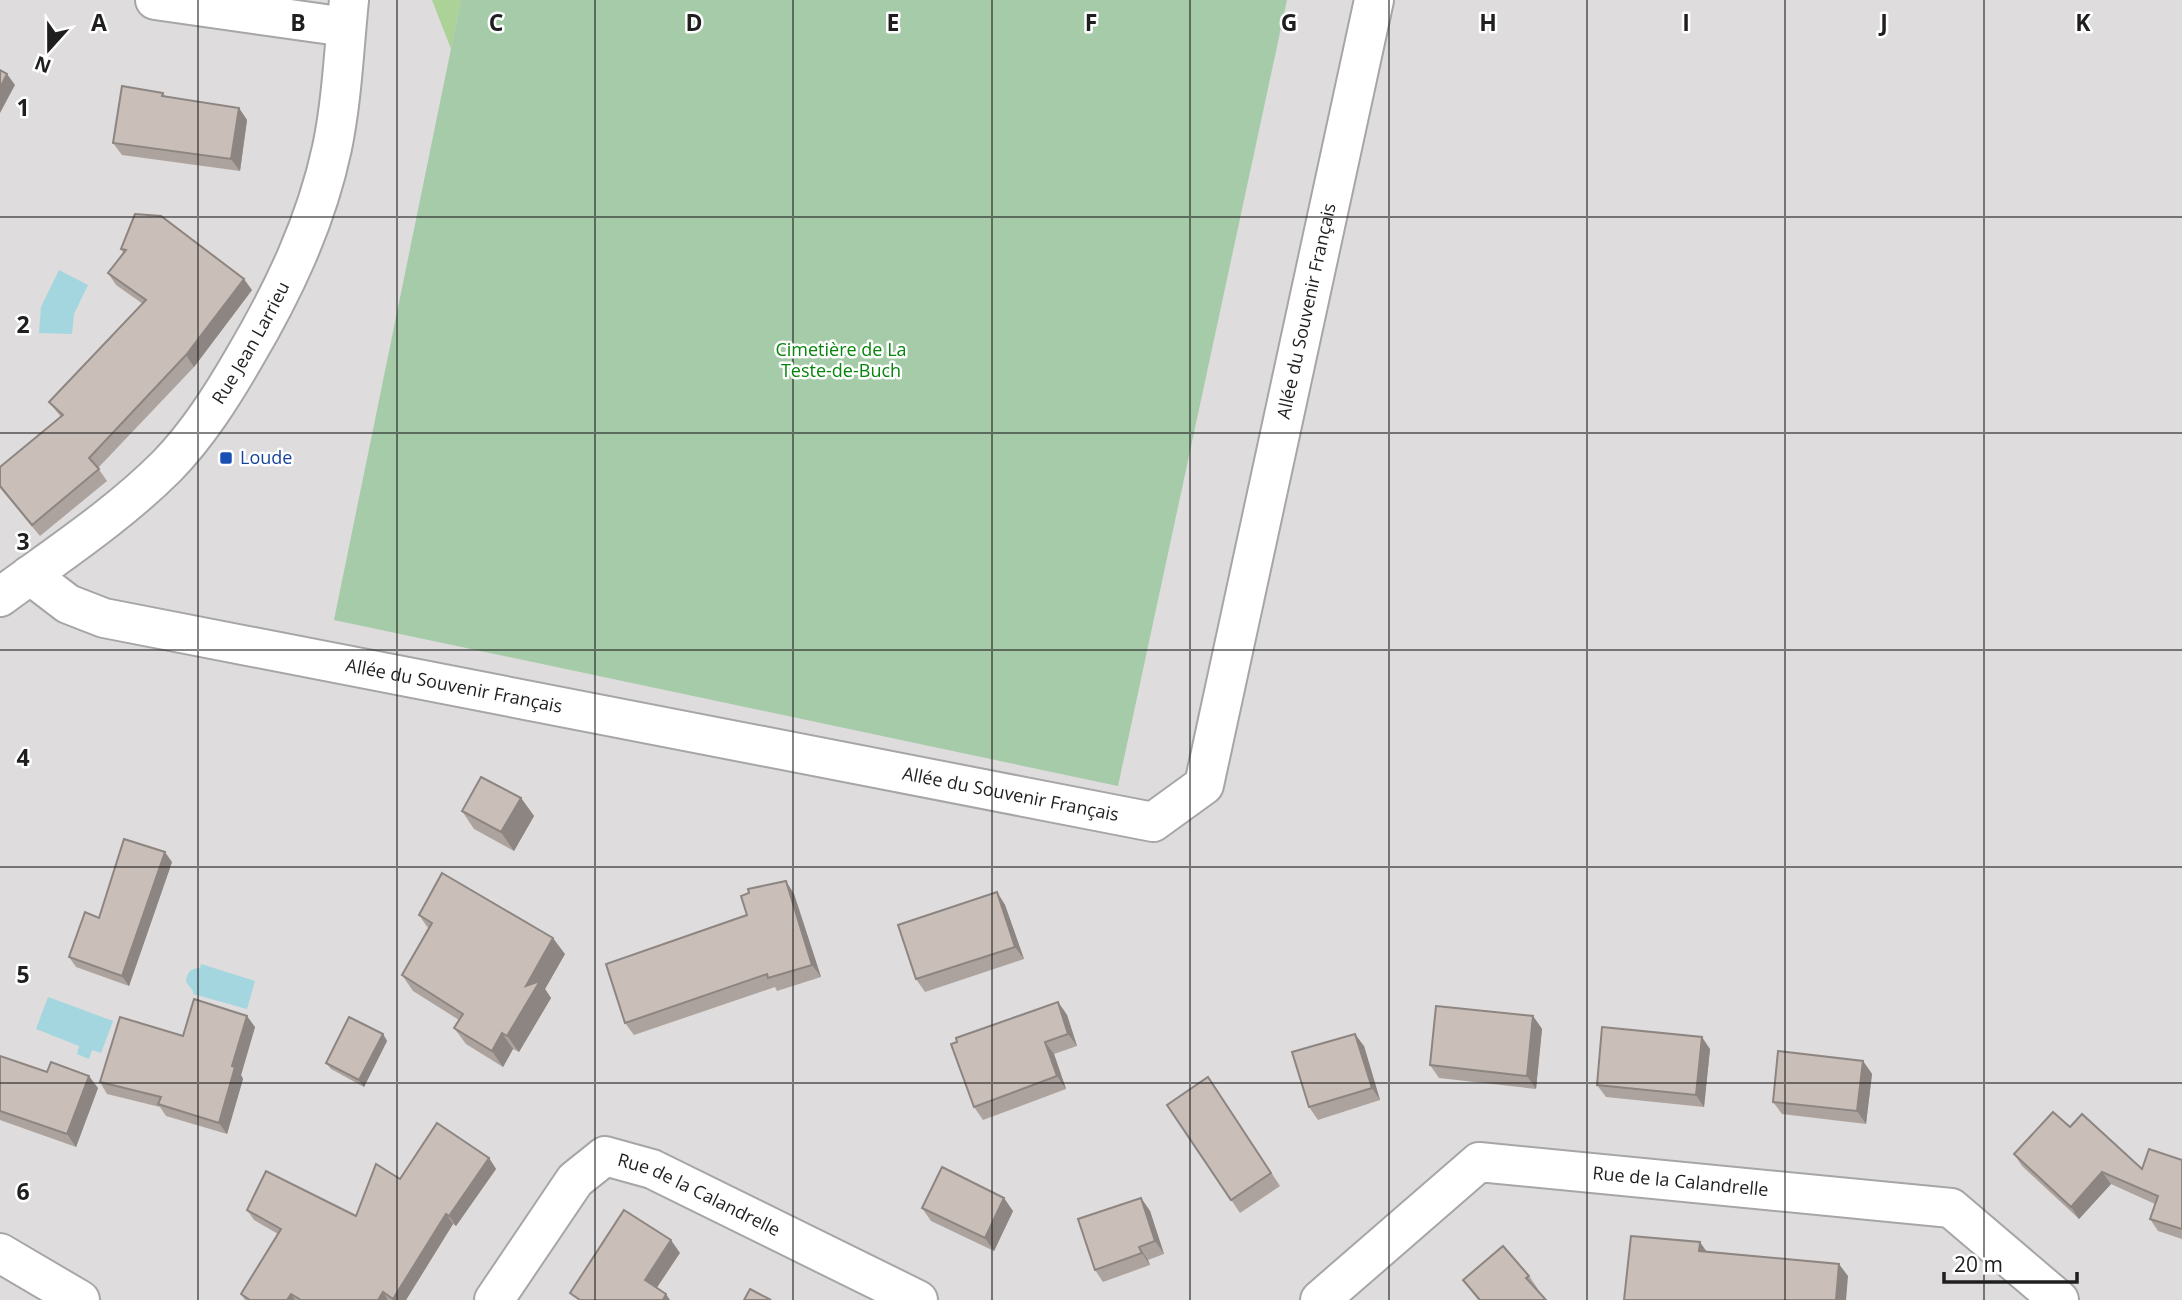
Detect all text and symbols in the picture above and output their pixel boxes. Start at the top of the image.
text: A [91,6,107,38]
text: B [290,6,306,38]
text: C [489,6,503,38]
text: D [685,6,703,38]
text: E [887,6,899,38]
text: F [1085,6,1097,38]
text: G [1281,6,1297,38]
text: H [1479,6,1497,38]
text: I [1682,6,1690,38]
text: J [1878,6,1888,38]
text: K [2075,6,2091,38]
north arrow [14,14,84,84]
text: N [31,50,55,80]
text: 1 [16,91,30,123]
street label: Allée du Souvenir Français [1271,201,1341,421]
street label: Rue Jean Larrieu [206,277,294,408]
text: 2 [16,308,30,340]
park label: Cimetière de La Teste-de-Buch [775,337,907,382]
place label: Loude [240,445,292,469]
marker: Loude [218,450,234,466]
text: 3 [16,525,30,557]
street label: Allée du Souvenir Français [344,652,565,718]
text: 4 [16,741,30,773]
street label: Allée du Souvenir Français [900,761,1121,826]
text: 5 [16,958,30,990]
street label: Rue de la Calandrelle [615,1147,785,1241]
street label: Rue de la Calandrelle [1592,1160,1770,1201]
text: 6 [16,1175,30,1207]
scale bar [1944,1240,2077,1284]
text: 20 m [1954,1250,2003,1278]

